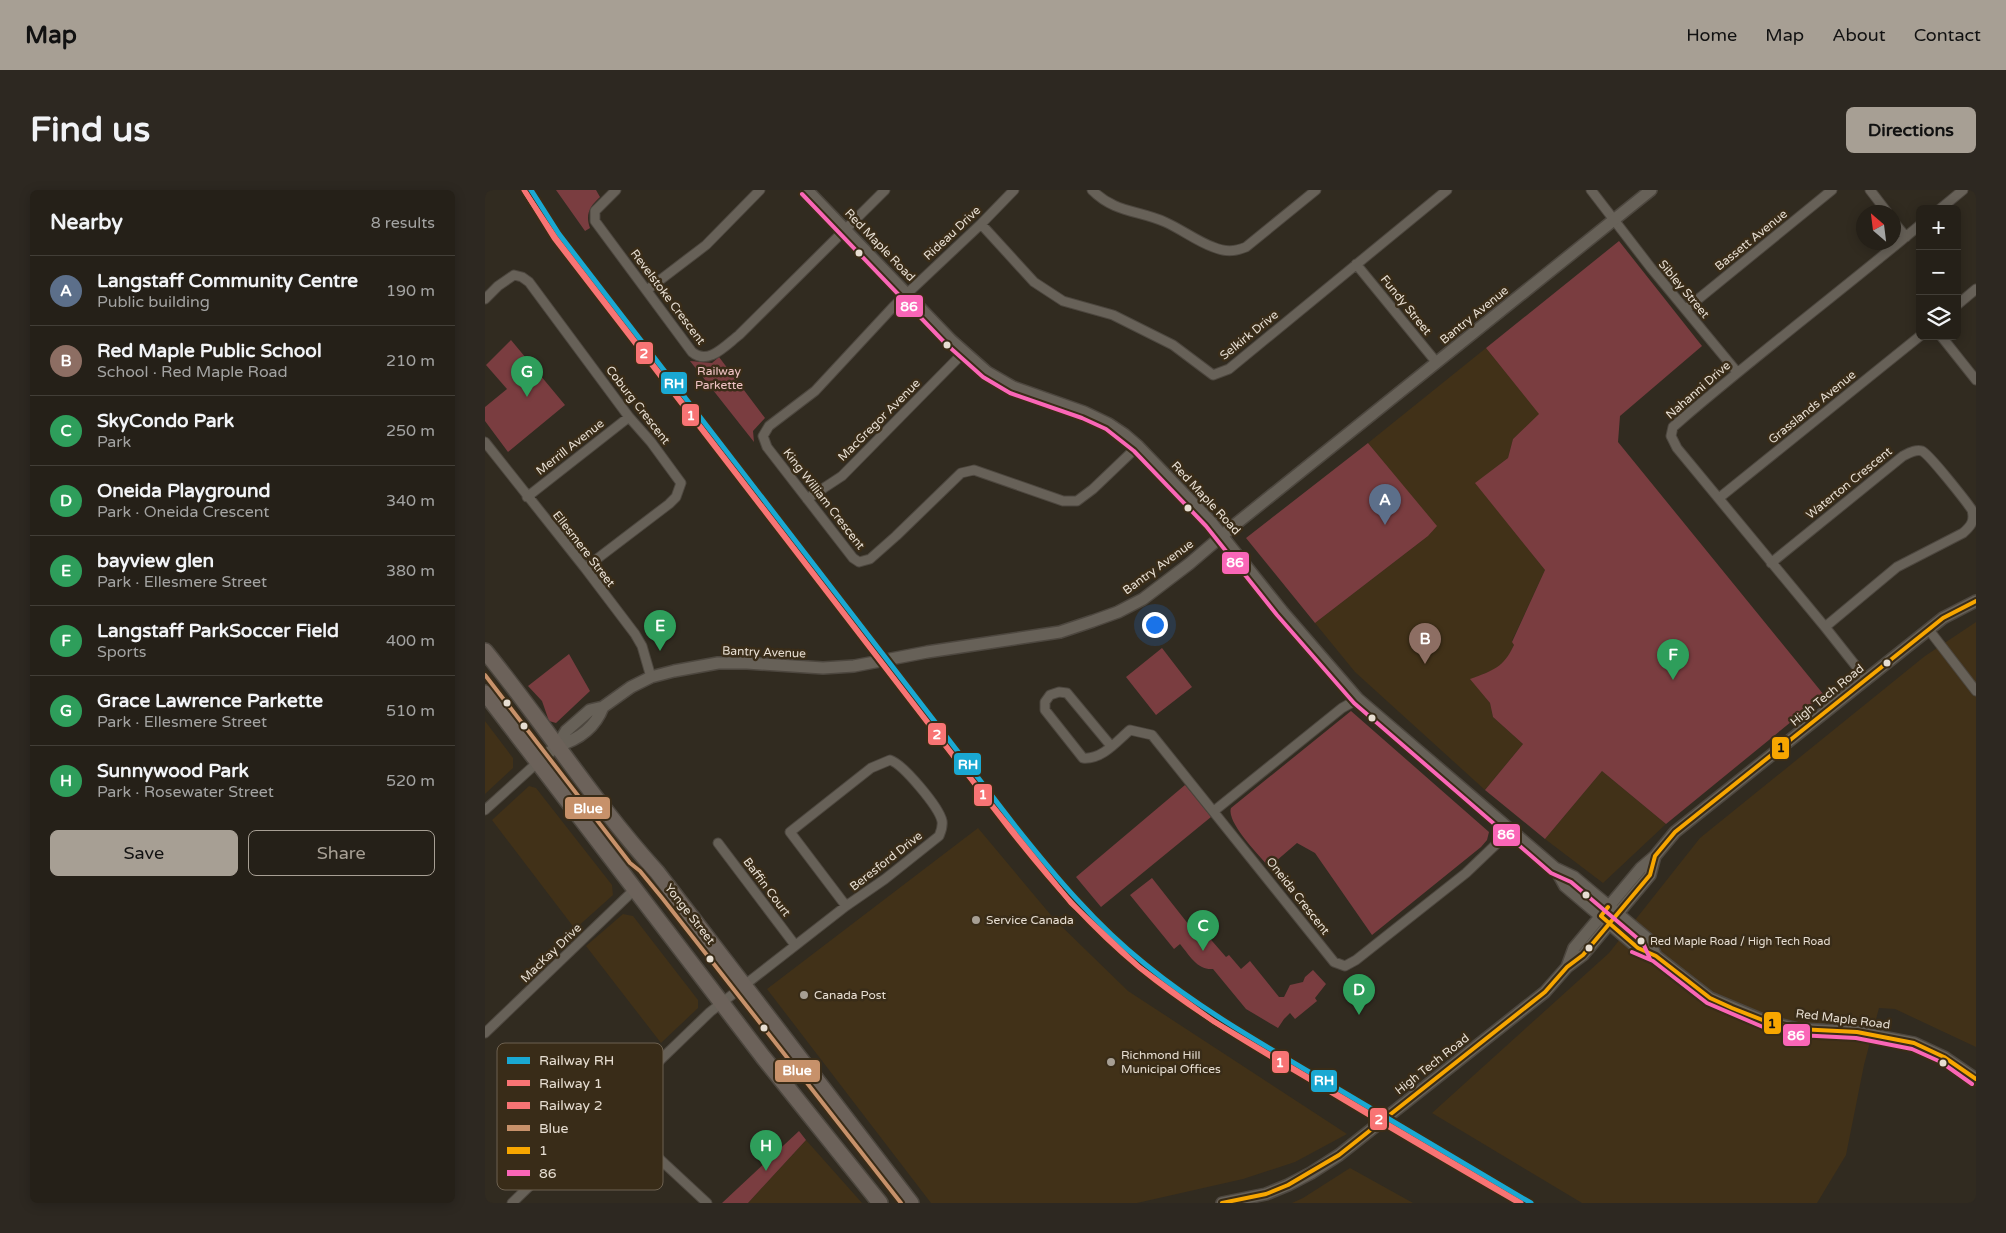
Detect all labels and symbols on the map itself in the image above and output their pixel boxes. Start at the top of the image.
street label: Rideau Drive [921,203,983,263]
north arrow [1856,205,1901,250]
street label: Red Maple Road [842,206,918,284]
street label: Bassett Avenue [1712,207,1790,273]
street label: Revelstoke Crescent [628,247,709,348]
unlabelled marker [854,248,864,258]
street label: Sibley Street [1656,257,1713,321]
street label: Fundy Street [1378,272,1435,338]
street label: Bantry Avenue [1437,283,1511,347]
line badge: 86 [895,294,924,318]
text: 86 [900,298,918,315]
street label: Selkirk Drive [1217,307,1281,363]
unlabelled marker [942,340,952,350]
line badge: 2 [635,341,654,365]
text: 2 [640,345,649,362]
pin: G [511,356,543,397]
street label: Nahanni Drive [1663,358,1733,422]
street label: Coburg Crescent [603,363,673,447]
park label: Railway Parkette [695,364,743,392]
street label: Grasslands Avenue [1765,367,1859,447]
line badge: RH [660,371,688,395]
text: RH [664,375,684,392]
street label: MacGregor Avenue [835,376,923,464]
line badge: 1 [681,403,700,427]
text: 1 [687,407,695,424]
street label: Merrill Avenue [533,416,607,478]
street label: Waterton Crescent [1803,444,1895,522]
street label: King William Crescent [780,446,868,552]
street label: Red Maple Road [1168,458,1244,538]
pin: A [1369,484,1401,525]
unlabelled marker [1183,503,1193,513]
street label: Ellesmere Street [550,508,618,590]
street label: Bantry Avenue [1120,537,1196,597]
line badge: 86 [1221,551,1250,575]
text: 86 [1226,554,1244,571]
pin: E [644,610,676,651]
your location [1142,612,1168,638]
pin: B [1409,623,1441,664]
pin: F [1657,639,1689,680]
street label: Bantry Avenue [722,644,806,660]
unlabelled marker [1882,658,1892,668]
street label: High Tech Road [1788,661,1866,729]
unlabelled marker [502,698,512,708]
unlabelled marker [1367,713,1377,723]
unlabelled marker [519,721,529,731]
line badge: 2 [927,722,947,746]
text: 2 [933,726,942,743]
line badge: 1 [1771,736,1790,760]
text: 1 [1777,739,1785,756]
line badge: RH [953,752,982,776]
text: RH [958,756,978,773]
line badge: 1 [973,783,993,807]
text: 1 [979,786,987,803]
line badge: Blue [564,796,611,820]
text: Blue [573,800,603,817]
line badge: 86 [1492,823,1521,847]
text: 86 [1497,826,1515,843]
street label: Beresford Drive [847,828,925,894]
street label: Baffin Court [740,855,794,919]
street label: Oneida Crescent [1263,855,1333,938]
street label: Yonge Street [662,881,718,947]
unlabelled marker [1581,890,1591,900]
pin: C [1187,910,1219,951]
place label: Service Canada [986,913,1074,927]
marker: Service Canada [970,914,982,926]
street label: MacKay Drive [518,921,584,985]
place label: Red Maple Road / High Tech Road [1650,935,1830,948]
marker: Red Maple Road / High Tech Road [1636,936,1646,946]
unlabelled marker [1584,943,1594,953]
unlabelled marker [705,954,715,964]
pin: D [1343,974,1375,1015]
place label: Canada Post [814,988,886,1002]
marker: Canada Post [798,989,810,1001]
street label: Red Maple Road [1795,1006,1891,1032]
line badge: 1 [1763,1011,1782,1035]
text: 1 [1768,1015,1776,1032]
unlabelled marker [759,1023,769,1033]
line badge: 86 [1782,1023,1811,1047]
text: 86 [1787,1027,1805,1044]
street label: High Tech Road [1392,1031,1472,1097]
legend [497,1043,663,1190]
place label: Richmond Hill Municipal Offices [1121,1048,1221,1076]
line badge: 1 [1271,1050,1290,1074]
text: Railway RH [539,1052,614,1069]
text: 1 [1276,1054,1284,1071]
marker: Richmond Hill Municipal Offices [1105,1056,1117,1068]
unlabelled marker [1938,1058,1948,1068]
line badge: Blue [774,1059,821,1083]
text: Blue [782,1062,812,1079]
line badge: RH [1310,1069,1338,1093]
text: RH [1314,1072,1334,1089]
text: Railway 1 [539,1075,603,1092]
text: Railway 2 [539,1097,603,1114]
line badge: 2 [1369,1107,1388,1131]
text: 2 [1375,1111,1384,1128]
text: Blue [539,1120,569,1137]
pin: H [750,1130,782,1171]
text: 1 [539,1142,548,1159]
text: 86 [539,1165,557,1182]

